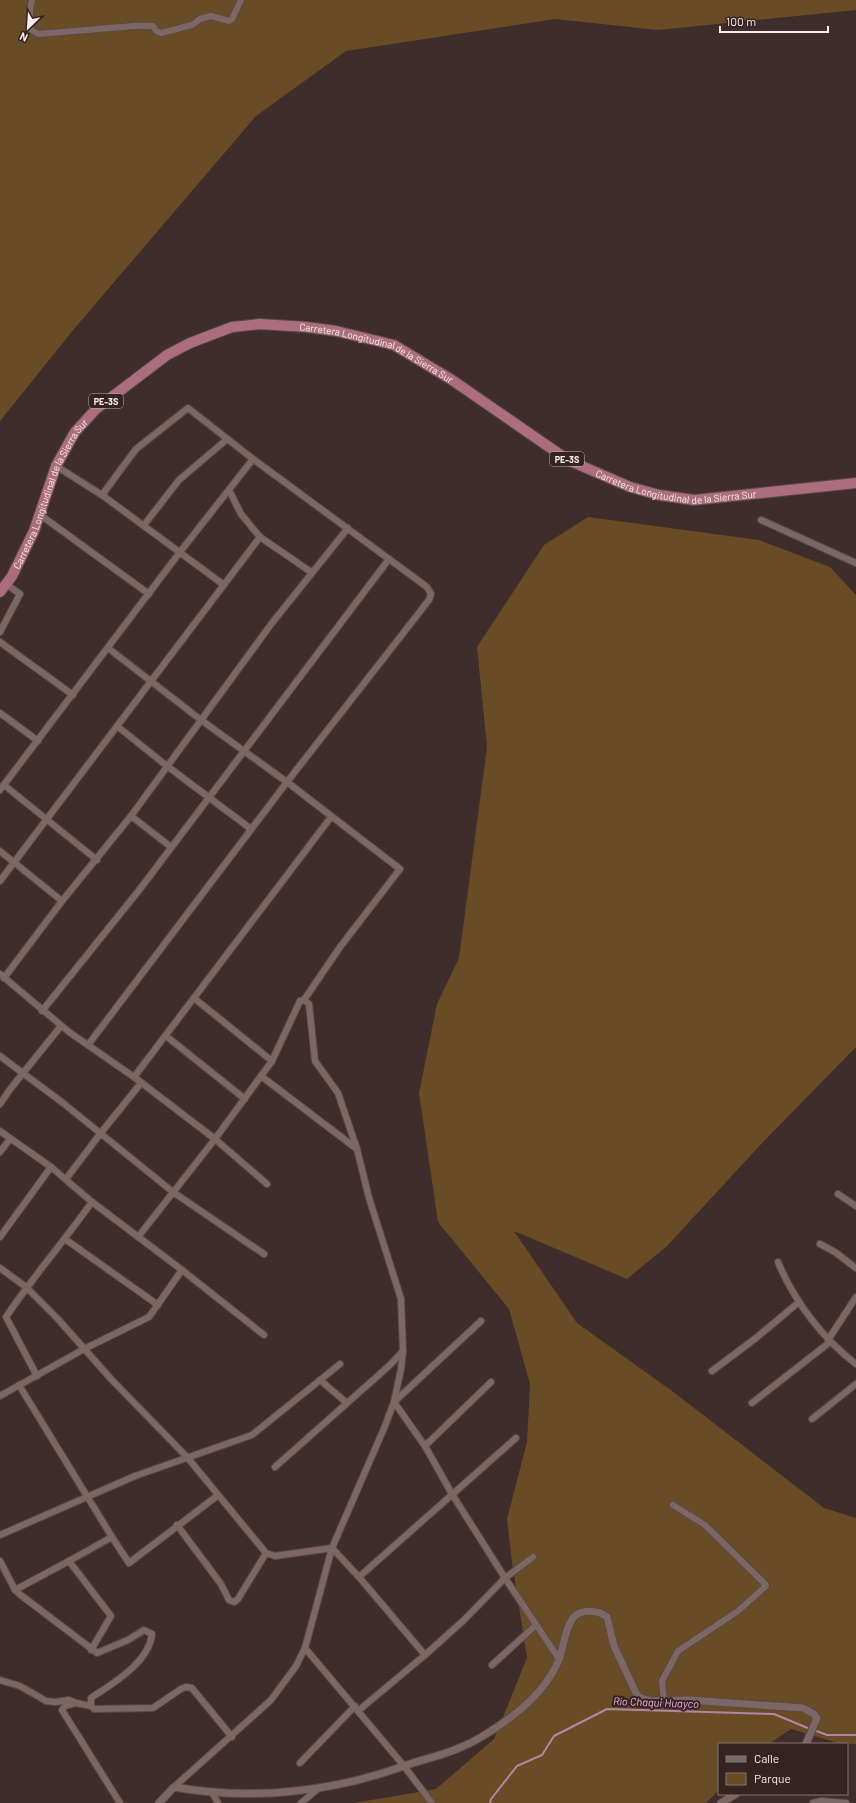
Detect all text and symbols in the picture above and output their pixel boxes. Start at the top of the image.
north arrow [8,8,48,48]
scale bar [720,8,828,34]
text: 100 m [726,14,756,28]
text: N [17,30,30,45]
street label: Carretera Longitudinal de la Sierra Sur [299,321,456,386]
road number: PE-3S [89,394,123,408]
street label: Carretera Longitudinal de la Sierra Sur [10,416,90,571]
road number: PE-3S [550,452,584,466]
street label: Carretera Longitudinal de la Sierra Sur [594,467,757,506]
water label: Río Chaqui Huayco [613,1694,699,1710]
legend [718,1743,848,1795]
text: Calle [754,1751,779,1765]
text: Parque [754,1771,791,1785]

